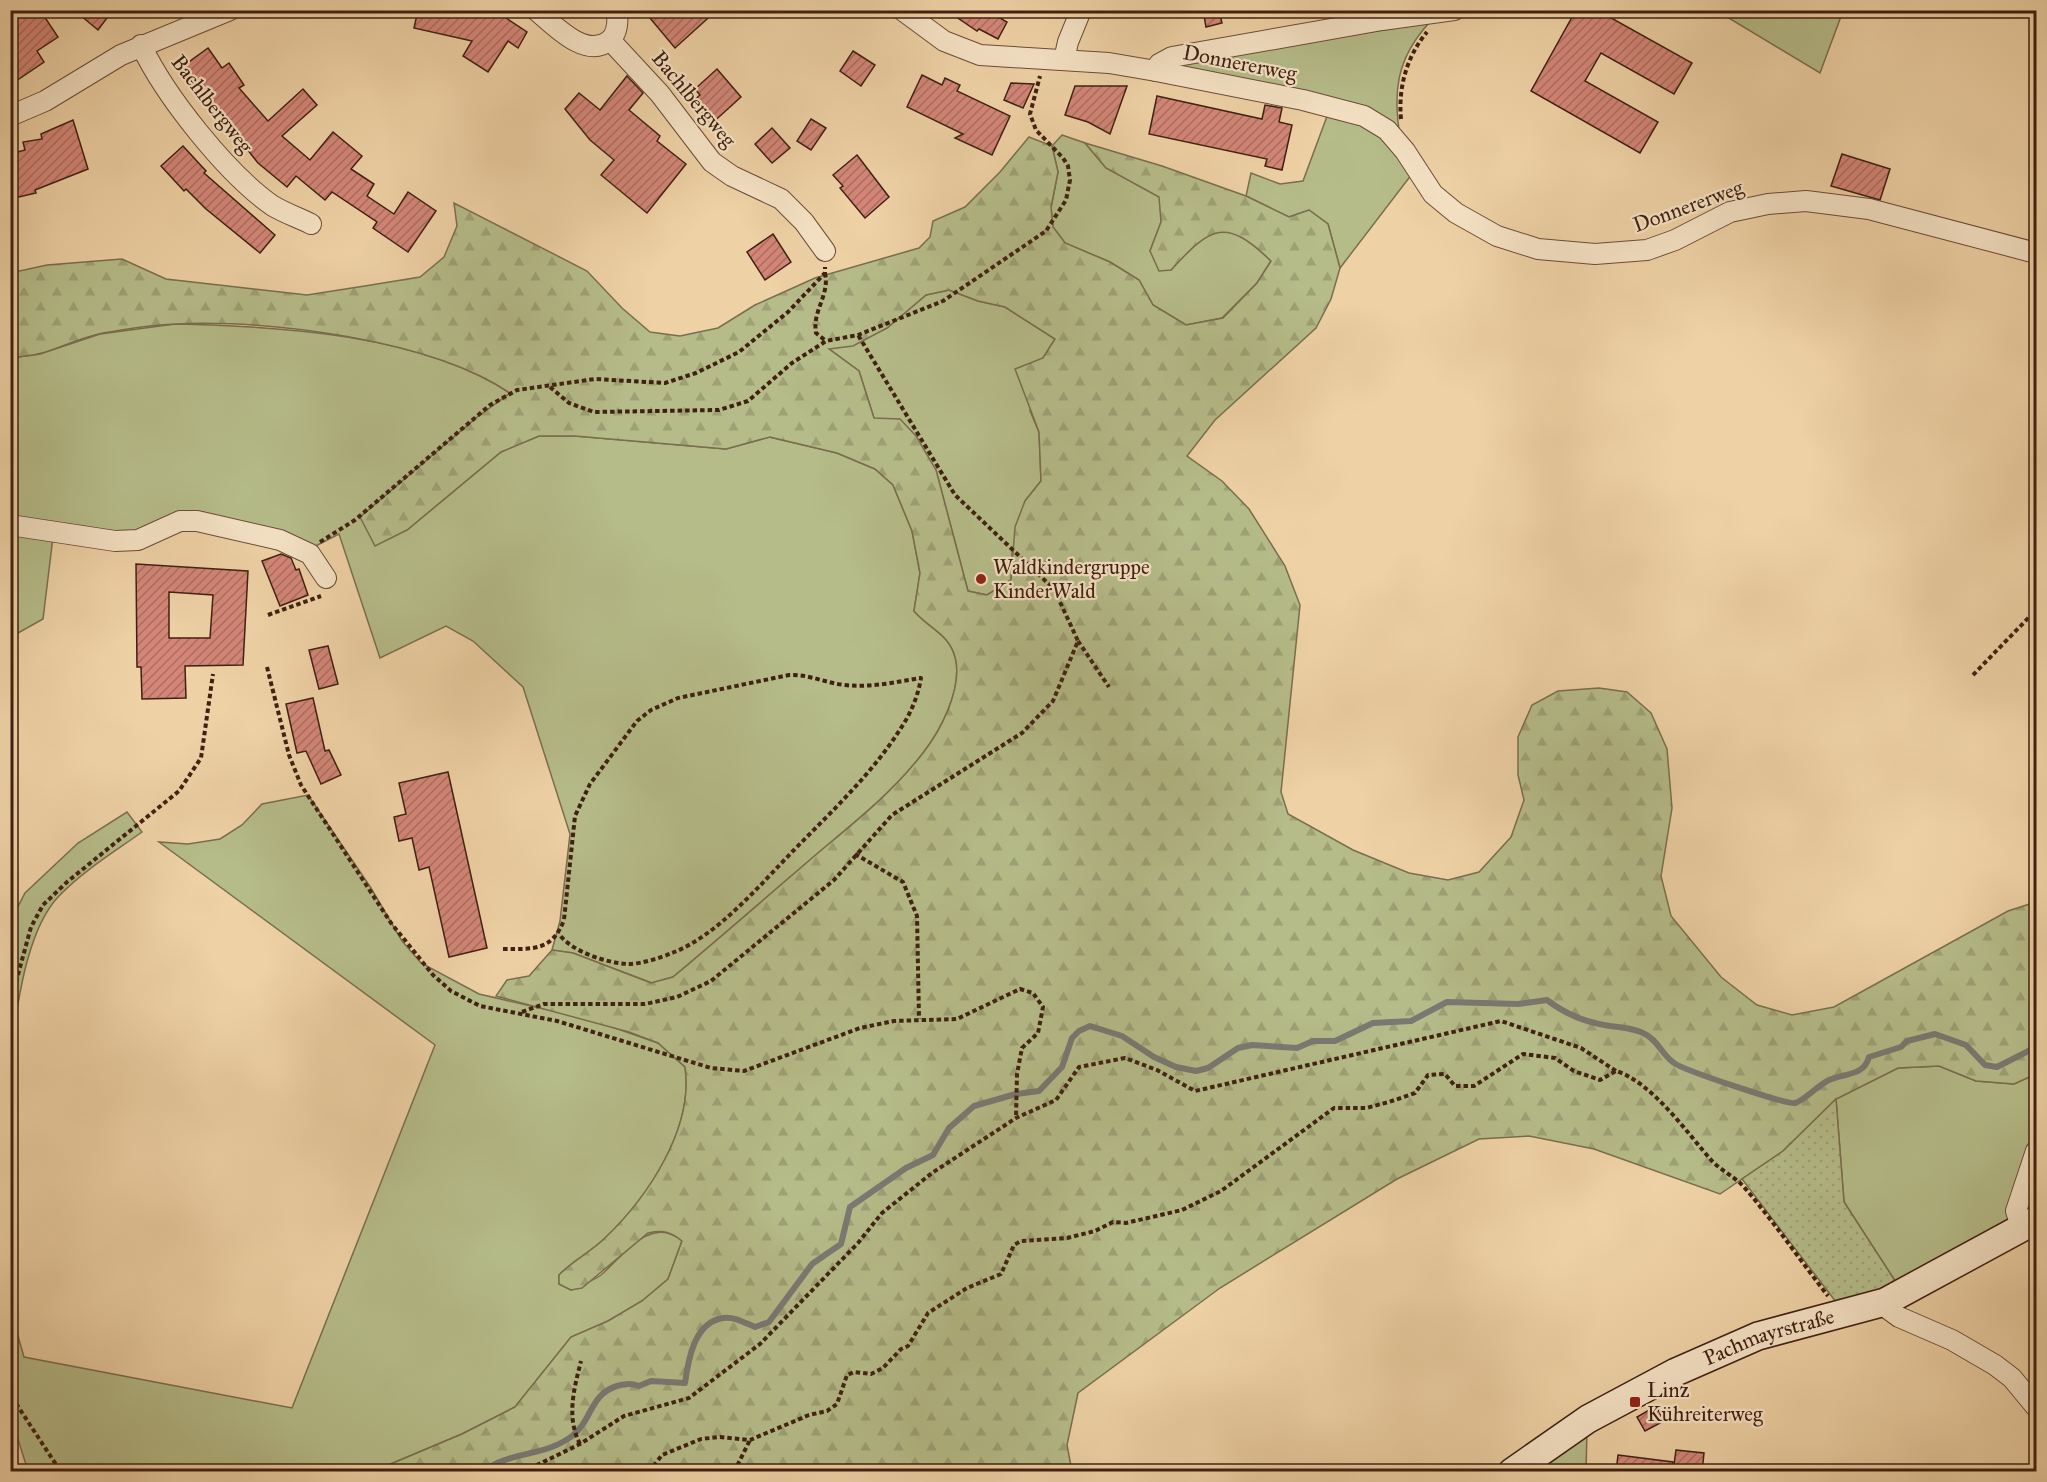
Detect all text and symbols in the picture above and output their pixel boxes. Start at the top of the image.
street label: Donnererweg [1181,39,1299,87]
street label: Bachlbergweg [646,45,742,153]
street label: Bachlbergweg [165,50,259,159]
street label: Donnererweg [1629,174,1747,238]
place label: Waldkindergruppe KinderWald [993,554,1150,604]
marker: Waldkindergruppe KinderWald [974,572,988,586]
street label: Pachmayrstraße [1699,1303,1837,1371]
place label: Linz Kühreiterweg [1647,1377,1763,1427]
marker: Linz Kühreiterweg [1628,1395,1642,1409]

